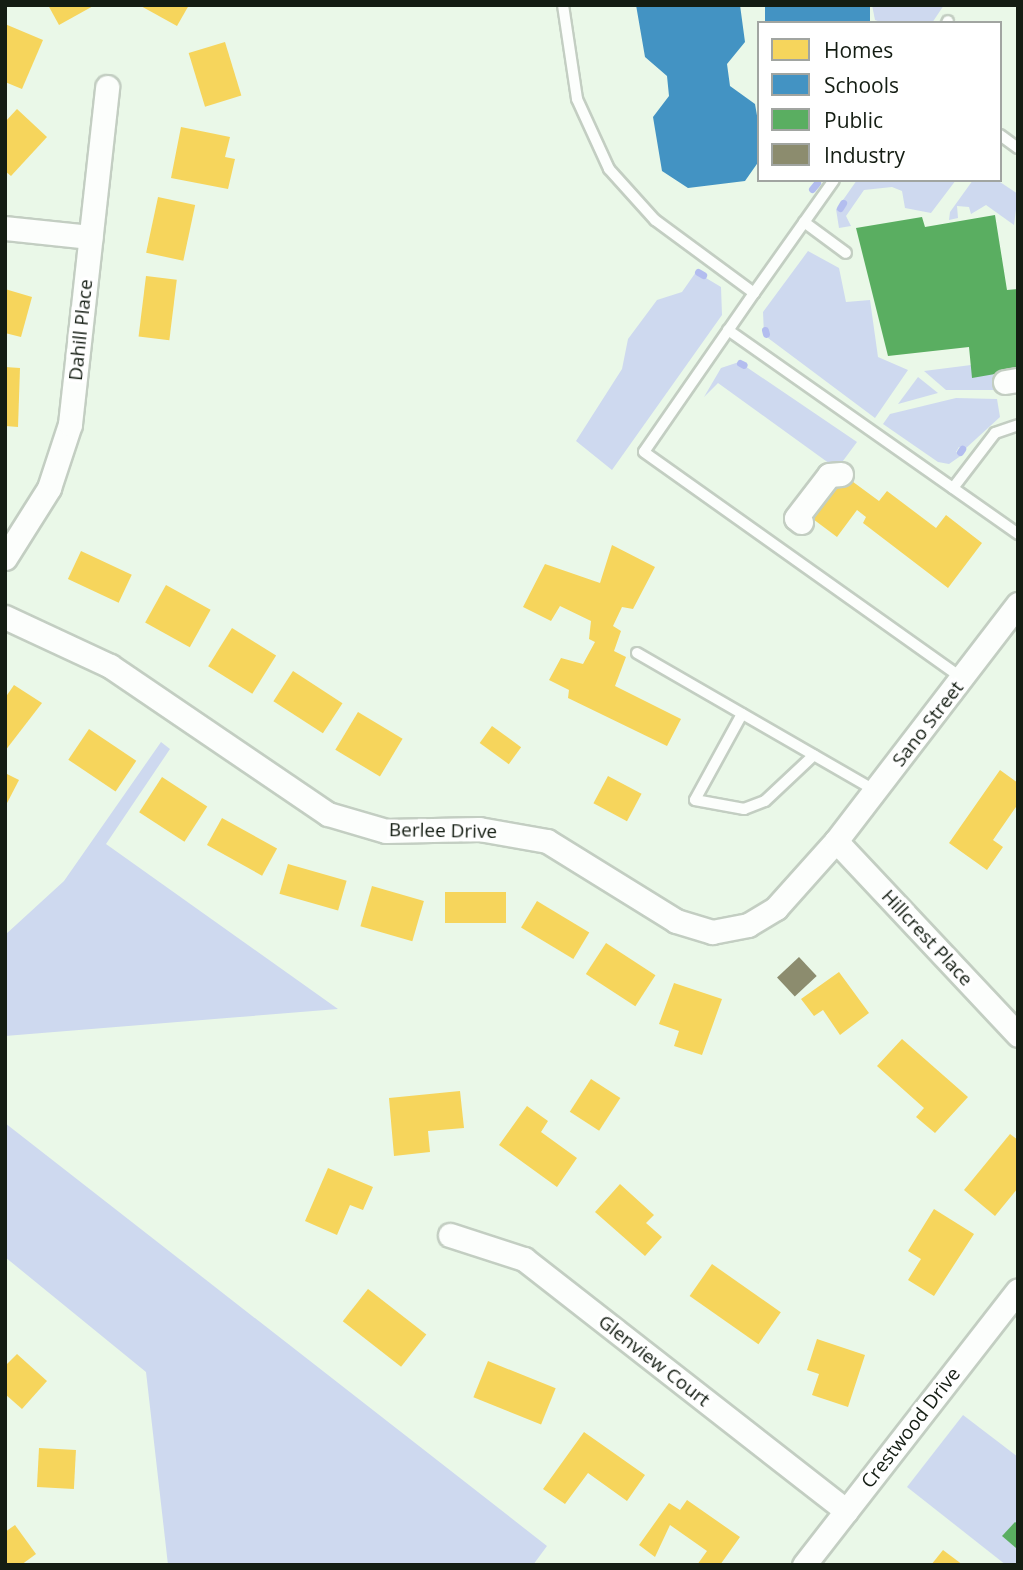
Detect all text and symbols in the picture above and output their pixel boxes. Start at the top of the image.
legend [757,21,1002,182]
text: Homes [824,36,893,64]
text: Schools [824,71,899,99]
text: Public [824,106,883,134]
text: Industry [824,141,905,169]
street label: Dahill Place [64,278,98,382]
street label: Sano Street [888,677,968,771]
street label: Berlee Drive [389,819,497,843]
street label: Hillcrest Place [877,885,977,991]
street label: Glenview Court [594,1310,714,1412]
street label: Crestwood Drive [857,1363,965,1493]

